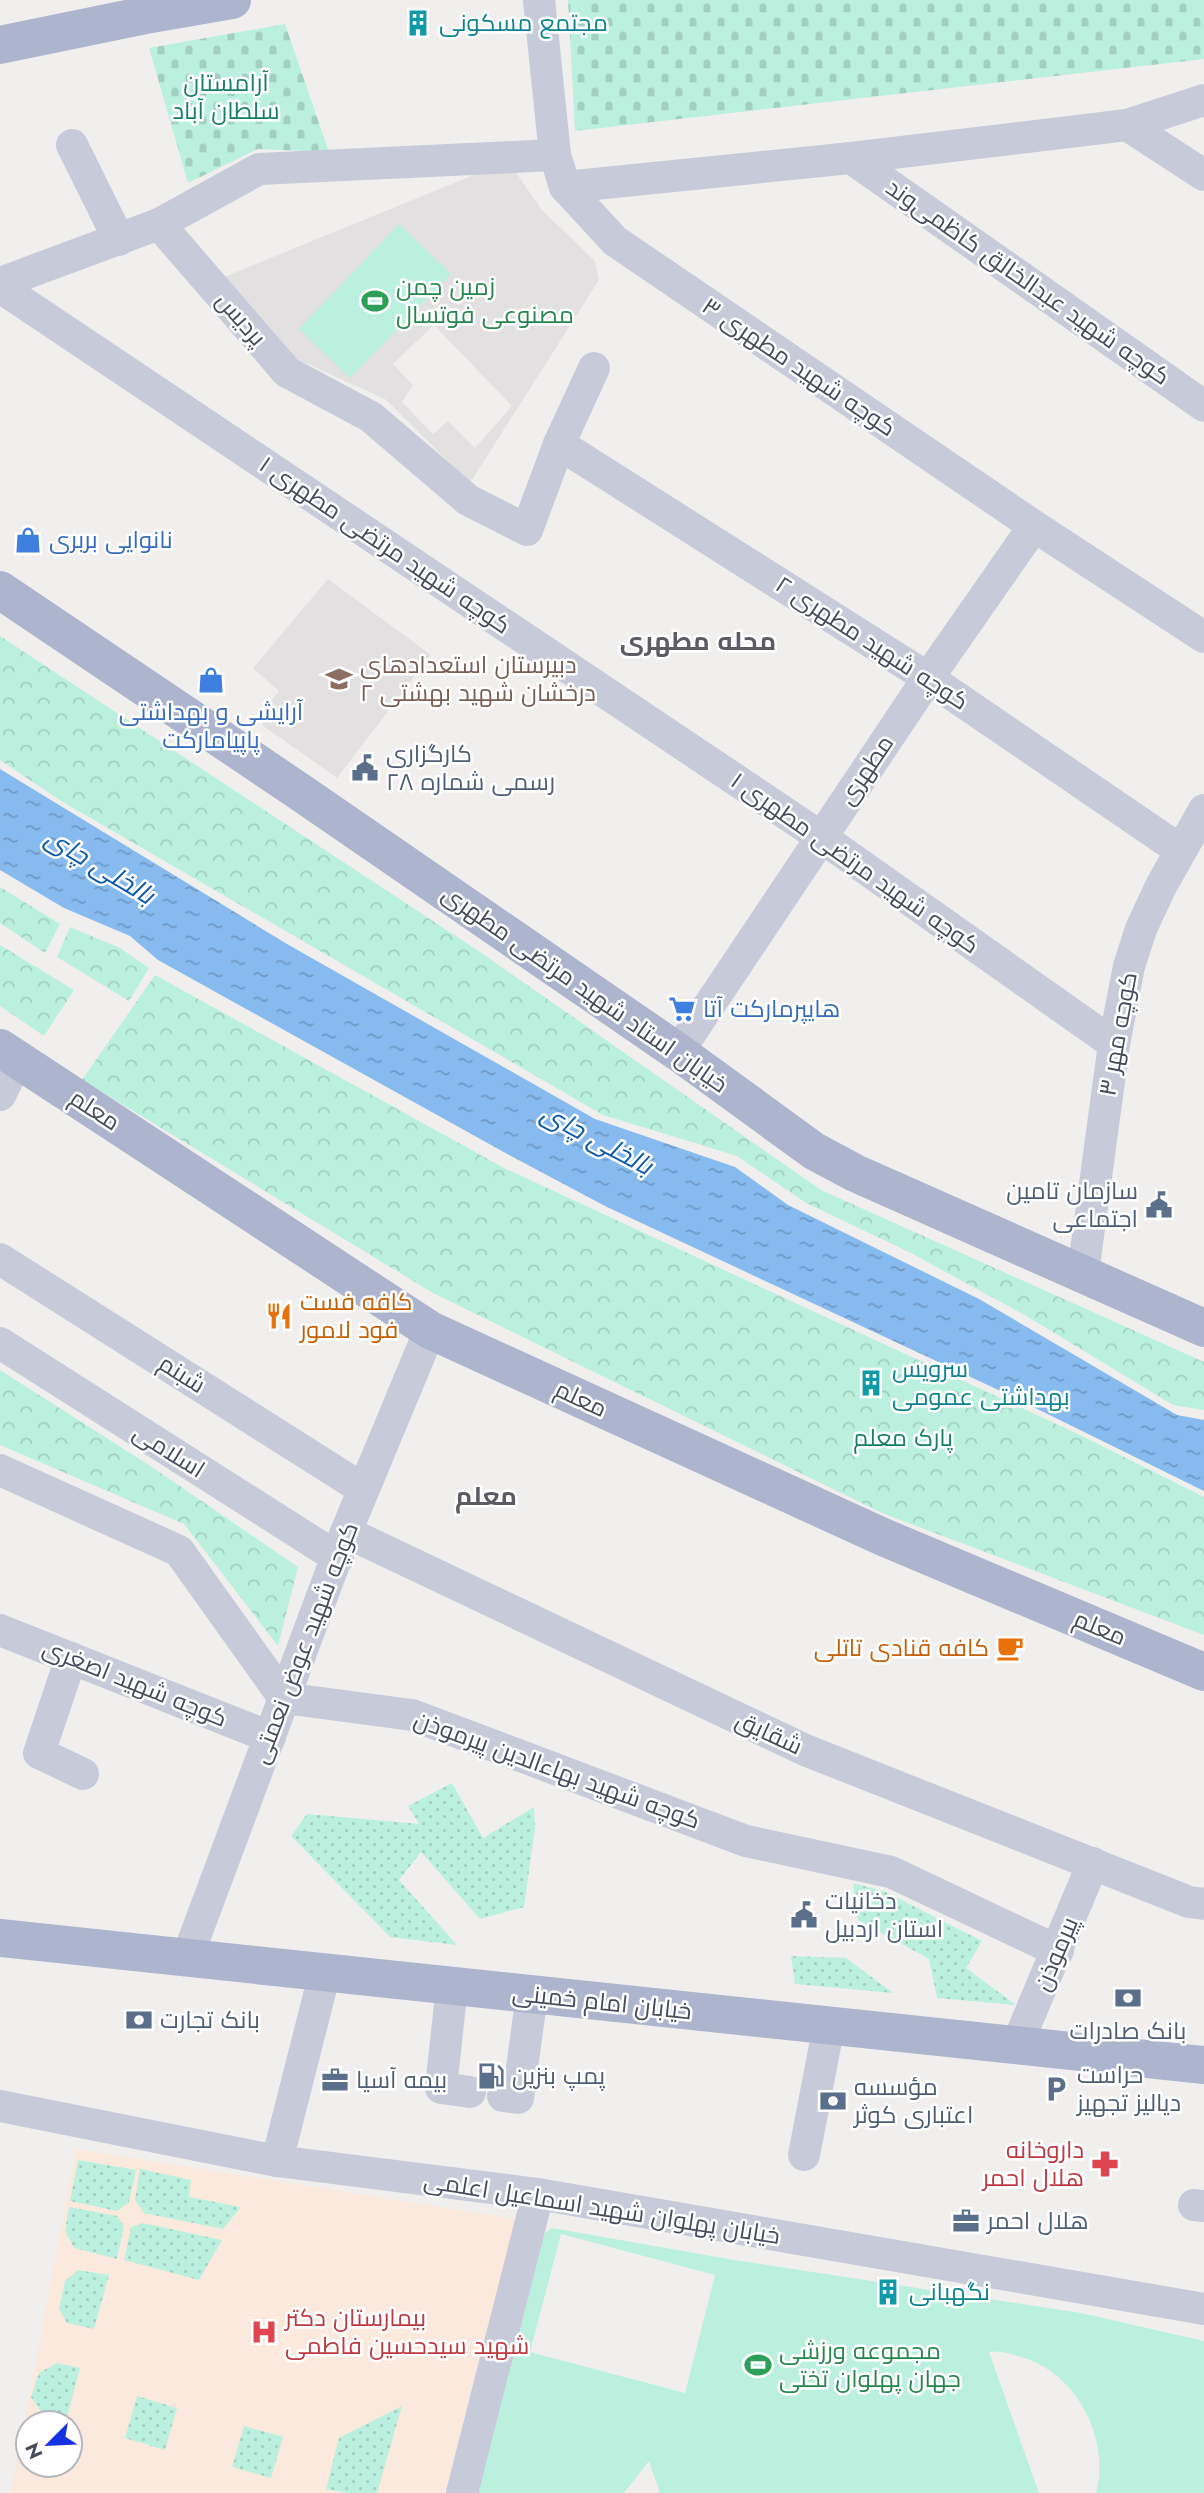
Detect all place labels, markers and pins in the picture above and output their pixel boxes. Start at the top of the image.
place label: مجتمع مسکونی [439,5,608,40]
building icon: مجتمع مسکونی [403,8,433,38]
place label: زمین چمن مصنوعی فوتسال [396,269,574,332]
sports icon: زمین چمن مصنوعی فوتسال [360,286,390,316]
place label: نانوایی بربری [49,522,173,557]
shop icon: نانوایی بربری [13,525,43,555]
place label: دبیرستان استعدادهای درخشان شهید بهشتی ۲ [360,647,596,710]
school or university icon: دبیرستان استعدادهای درخشان شهید بهشتی ۲ [324,664,354,694]
shop icon: آرایشی و بهداشتی پاپیامارکت [196,665,226,695]
place label: آرایشی و بهداشتی پاپیامارکت [119,694,304,757]
place label: کارگزاری رسمی شماره ۲۸ [386,736,555,799]
public building icon: کارگزاری رسمی شماره ۲۸ [350,753,380,783]
place label: هایپرمارکت آتا [703,991,840,1026]
supermarket icon: هایپرمارکت آتا [667,994,697,1024]
place label: سازمان تامین اجتماعی [1006,1173,1138,1236]
public building icon: سازمان تامین اجتماعی [1144,1190,1174,1220]
place label: کافه فست فود لامور [298,1284,413,1347]
restaurant icon: کافه فست فود لامور [264,1301,294,1331]
place label: سرویس بهداشتی عمومی [892,1351,1070,1414]
building icon: سرویس بهداشتی عمومی [856,1368,886,1398]
place label: کافه قنادی تاتلی [814,1630,989,1665]
cafe icon: کافه قنادی تاتلی [995,1633,1025,1663]
place label: دخانیات استان اردبیل [825,1883,943,1946]
public building icon: دخانیات استان اردبیل [789,1900,819,1930]
bank icon: بانک صادرات [1113,1983,1143,2013]
place label: بانک تجارت [160,2002,260,2037]
bank icon: بانک تجارت [124,2005,154,2035]
place label: بانک صادرات [1070,2013,1186,2048]
place label: حراست دیالیز تجهیز [1075,2057,1181,2120]
place label: پمپ بنزین [512,2058,606,2093]
fuel station icon: پمپ بنزین [476,2061,506,2091]
place label: بیمه آسیا [356,2062,447,2097]
office icon: بیمه آسیا [320,2065,350,2095]
place label: مؤسسه اعتباری کوثر [852,2069,973,2132]
parking icon: حراست دیالیز تجهیز [1041,2074,1071,2104]
bank icon: مؤسسه اعتباری کوثر [818,2086,848,2116]
place label: داروخانه هلال احمر [980,2132,1084,2195]
pharmacy icon: داروخانه هلال احمر [1090,2149,1120,2179]
place label: هلال احمر [985,2203,1089,2238]
office icon: هلال احمر [951,2206,981,2236]
place label: نگهبانی [909,2274,990,2309]
building icon: نگهبانی [873,2277,903,2307]
place label: بیمارستان دکتر شهید سیدحسین فاطمی [283,2300,529,2363]
hospital icon: بیمارستان دکتر شهید سیدحسین فاطمی [249,2317,279,2347]
place label: مجموعه ورزشی جهان پهلوان تختی [779,2333,961,2396]
sports icon: مجموعه ورزشی جهان پهلوان تختی [743,2350,773,2380]

